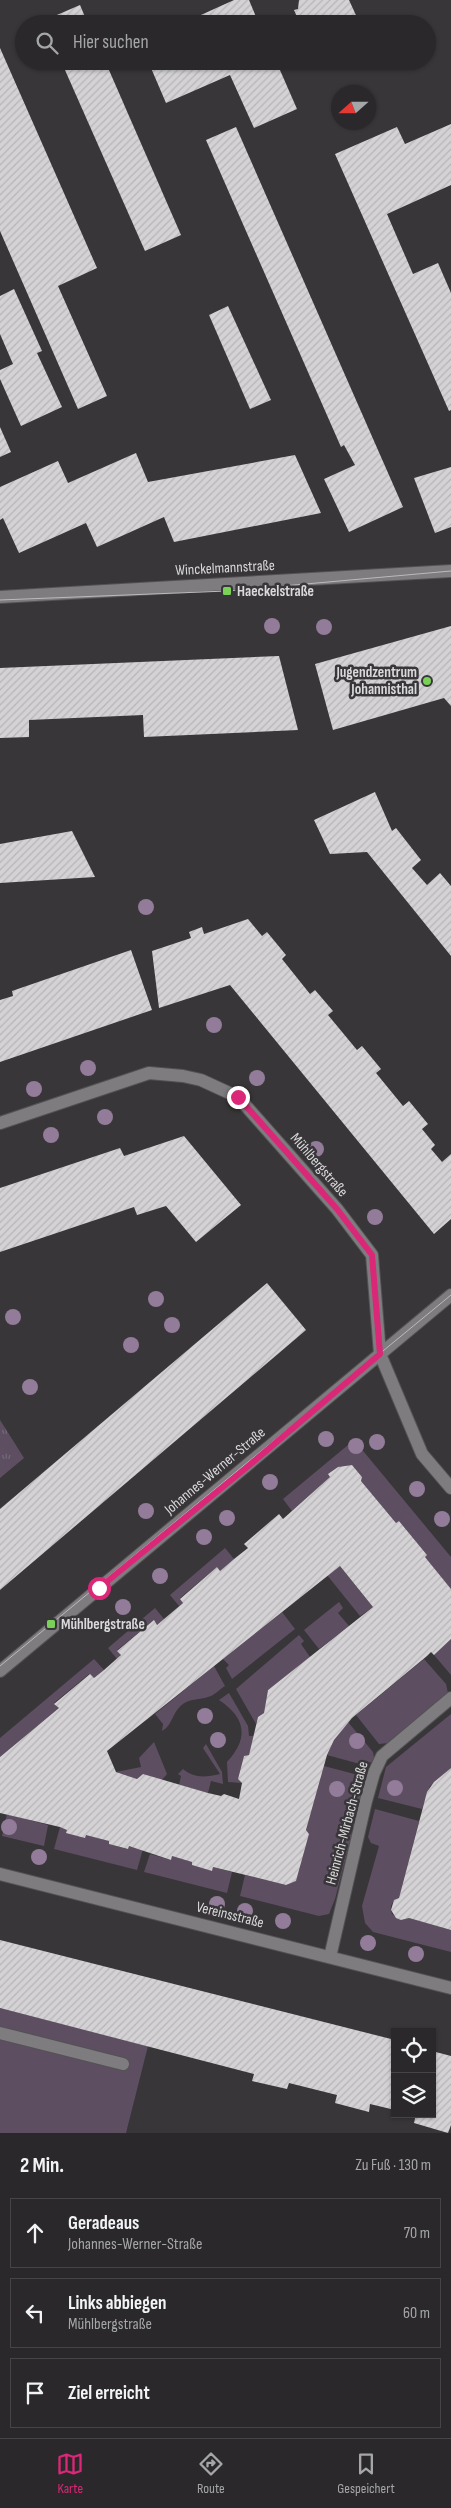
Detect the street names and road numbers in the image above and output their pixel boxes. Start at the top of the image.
street label: Winckelmannstraße [175,556,275,580]
street label: Mühlbergstraße [286,1129,352,1201]
street label: Johannes-Werner-Straße [160,1423,269,1519]
street label: Heinrich-Mirbach-Straße [321,1759,373,1887]
street label: Vereinsstraße [194,1897,266,1933]

